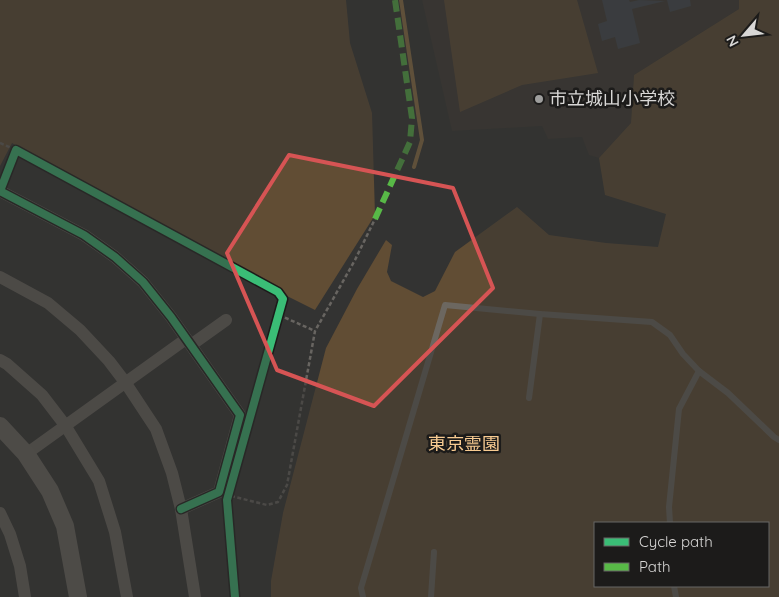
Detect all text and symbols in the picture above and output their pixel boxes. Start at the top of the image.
north arrow [719,10,769,60]
text: N [722,32,743,50]
place label: 市立城山小学校 [549,87,675,110]
marker: 市立城山小学校 [533,93,545,105]
park label: 東京霊園 [428,432,500,455]
legend [594,522,769,587]
text: Cycle path [639,532,713,551]
text: Path [639,557,671,576]

